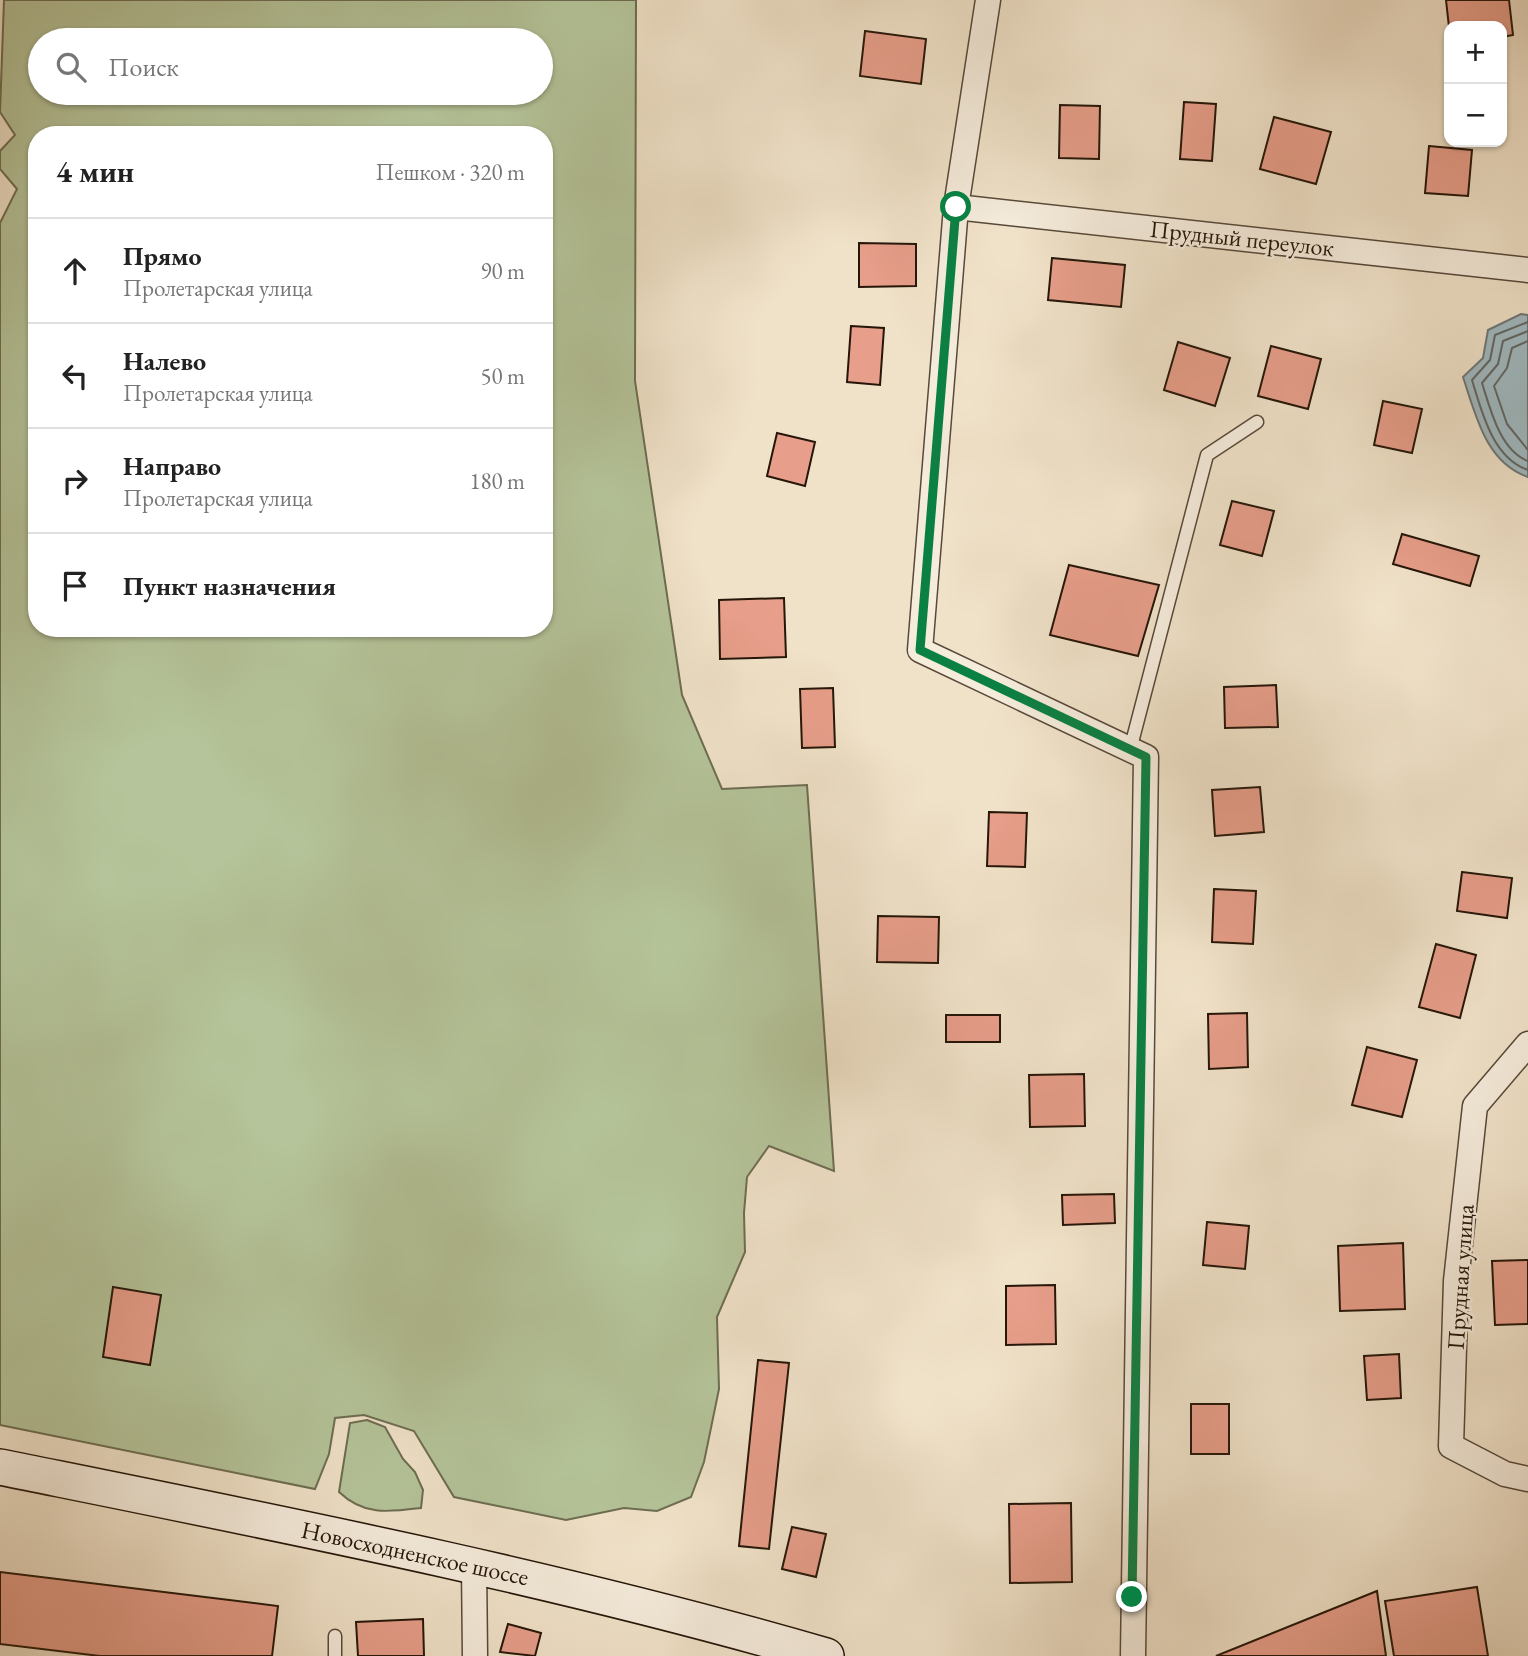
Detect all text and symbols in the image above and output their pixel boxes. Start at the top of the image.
map controls [1444,21,1507,147]
button: + [1444,21,1507,84]
search box [28,28,553,105]
icon: search [52,48,90,86]
text: Поиск [108,50,179,84]
button: − [1444,84,1507,147]
text: 4 мин [56,152,134,191]
text: Пешком · 320 m [376,157,525,187]
route start [940,191,971,222]
street label: Прудный переулок [1148,213,1336,263]
text: Прямо [123,239,202,273]
icon: ahead [56,252,94,290]
text: 90 m [480,256,525,286]
text: Пролетарская улица [123,273,313,303]
text: Налево [123,344,206,378]
icon: left [56,357,94,395]
text: 50 m [480,361,525,391]
text: Пролетарская улица [123,378,313,408]
text: Направо [123,449,221,483]
icon: right [56,462,94,500]
text: 180 m [469,466,525,496]
text: Пролетарская улица [123,483,313,513]
icon: arrive [56,567,94,605]
text: Пункт назначения [123,569,336,603]
street label: Прудная улица [1439,1203,1481,1351]
street label: Новосходненское шоссе [298,1514,532,1592]
route end [1116,1581,1147,1612]

